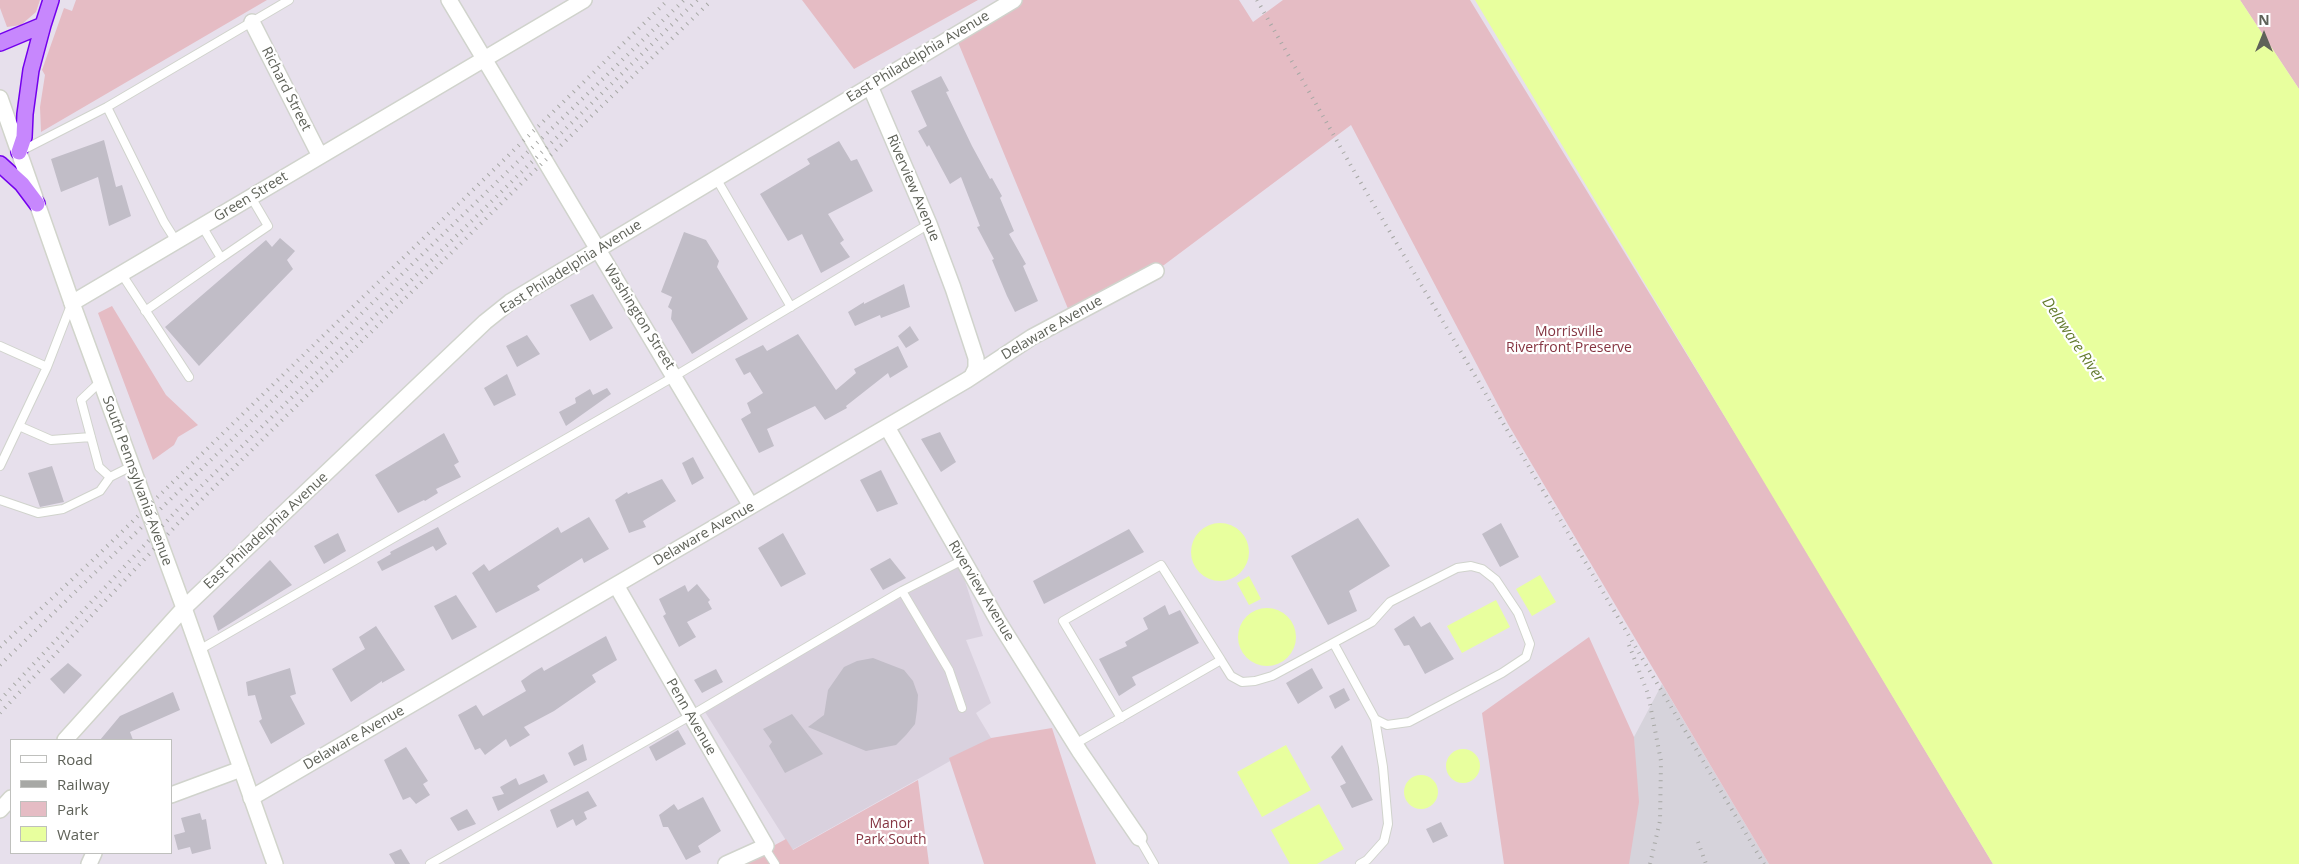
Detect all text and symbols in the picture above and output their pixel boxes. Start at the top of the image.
street label: East Philadelphia Avenue [844,8,992,106]
north arrow [2239,10,2289,60]
text: N [2258,10,2270,29]
street label: Richard Street [258,44,314,134]
street label: Riverview Avenue [883,132,943,244]
street label: Green Street [211,168,291,226]
street label: East Philadelphia Avenue [497,217,645,317]
street label: Washington Street [600,261,678,373]
street label: Delaware Avenue [998,292,1106,364]
water label: Delaware River [2038,294,2108,386]
park label: Morrisville Riverfront Preserve [1506,324,1632,357]
street label: South Pennsylvania Avenue [98,394,176,568]
street label: East Philadelphia Avenue [200,469,332,593]
street label: Delaware Avenue [650,498,758,570]
street label: Riverview Avenue [944,538,1018,644]
street label: Penn Avenue [662,676,720,758]
street label: Delaware Avenue [300,702,408,774]
legend [10,739,172,854]
text: Road [57,749,93,769]
text: Railway [57,774,110,794]
text: Park [57,799,88,819]
park label: Manor Park South [855,816,927,849]
text: Water [57,824,99,844]

